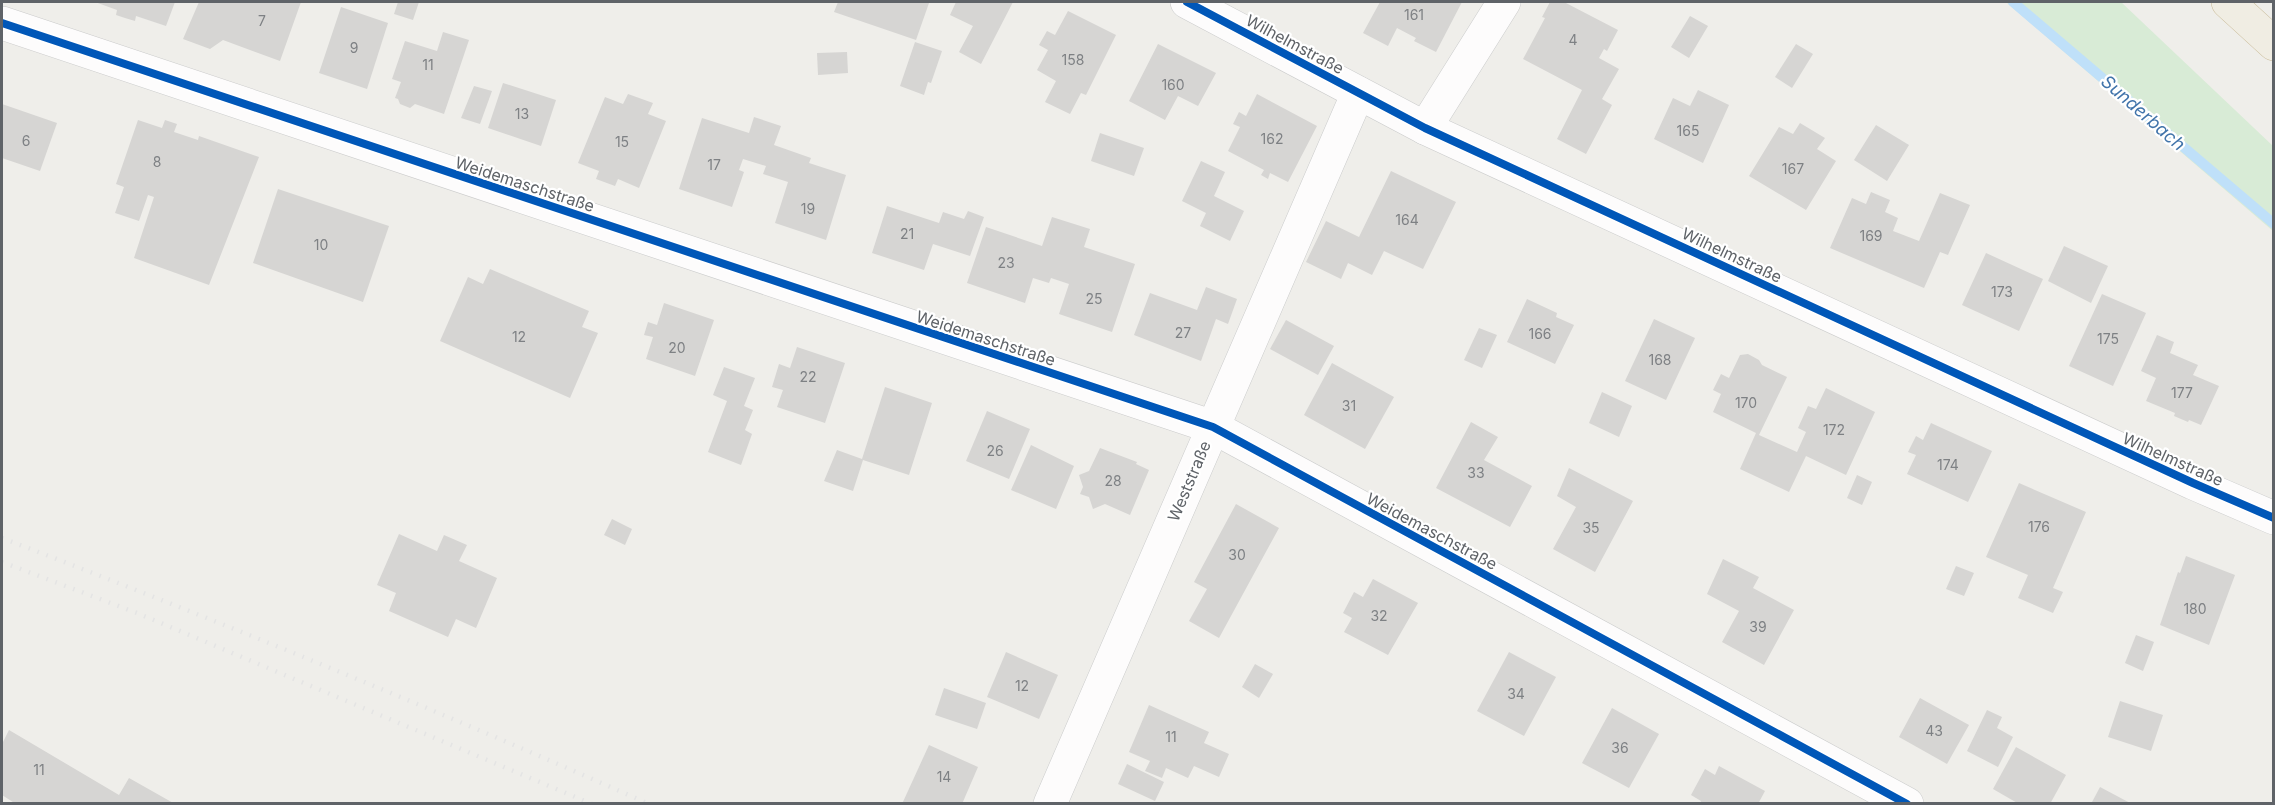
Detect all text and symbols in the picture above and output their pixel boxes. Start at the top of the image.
house number: 161 [1404,6,1424,23]
street label: Wilhelmstraße [1243,10,1347,78]
house number: 7 [258,12,266,29]
house number: 4 [1568,31,1578,48]
house number: 9 [350,39,358,56]
house number: 158 [1062,51,1084,68]
house number: 11 [422,56,434,73]
water label: Sunderbach [2097,70,2190,155]
house number: 160 [1161,76,1185,93]
house number: 13 [515,105,529,122]
house number: 165 [1677,122,1699,139]
house number: 162 [1261,130,1283,147]
house number: 6 [22,132,30,149]
house number: 15 [615,133,629,150]
street label: Weidemaschstraße [453,152,597,216]
house number: 8 [153,153,161,170]
house number: 17 [707,156,721,173]
house number: 167 [1782,160,1804,177]
house number: 19 [801,200,815,217]
house number: 164 [1395,211,1419,228]
street label: Wilhelmstraße [1679,223,1785,287]
house number: 21 [900,225,914,242]
house number: 169 [1859,227,1883,244]
house number: 10 [314,236,328,253]
house number: 23 [997,254,1015,271]
house number: 173 [1991,283,2013,300]
house number: 25 [1085,290,1103,307]
street label: Weidemaschstraße [914,306,1058,370]
house number: 27 [1175,324,1191,341]
house number: 166 [1528,325,1552,342]
house number: 12 [512,328,526,345]
house number: 175 [2097,330,2119,347]
house number: 20 [668,339,686,356]
house number: 168 [1648,351,1672,368]
house number: 22 [799,368,817,385]
house number: 177 [2171,384,2193,401]
house number: 170 [1735,394,1757,411]
house number: 31 [1342,397,1356,414]
house number: 172 [1823,421,1845,438]
street label: Wilhelmstraße [2120,428,2226,490]
street label: Weststraße [1163,438,1215,524]
house number: 26 [986,442,1004,459]
house number: 174 [1937,456,1959,473]
house number: 33 [1467,464,1485,481]
house number: 28 [1104,472,1122,489]
street label: Weidemaschstraße [1363,488,1501,574]
house number: 176 [2028,518,2050,535]
house number: 35 [1582,519,1600,536]
house number: 30 [1228,546,1246,563]
house number: 180 [2183,600,2207,617]
house number: 32 [1370,607,1388,624]
house number: 39 [1749,618,1767,635]
house number: 12 [1015,677,1029,694]
house number: 34 [1507,685,1525,702]
house number: 43 [1925,722,1943,739]
house number: 11 [1165,728,1177,745]
house number: 36 [1611,739,1629,756]
house number: 11 [33,761,45,778]
house number: 14 [937,768,951,785]

